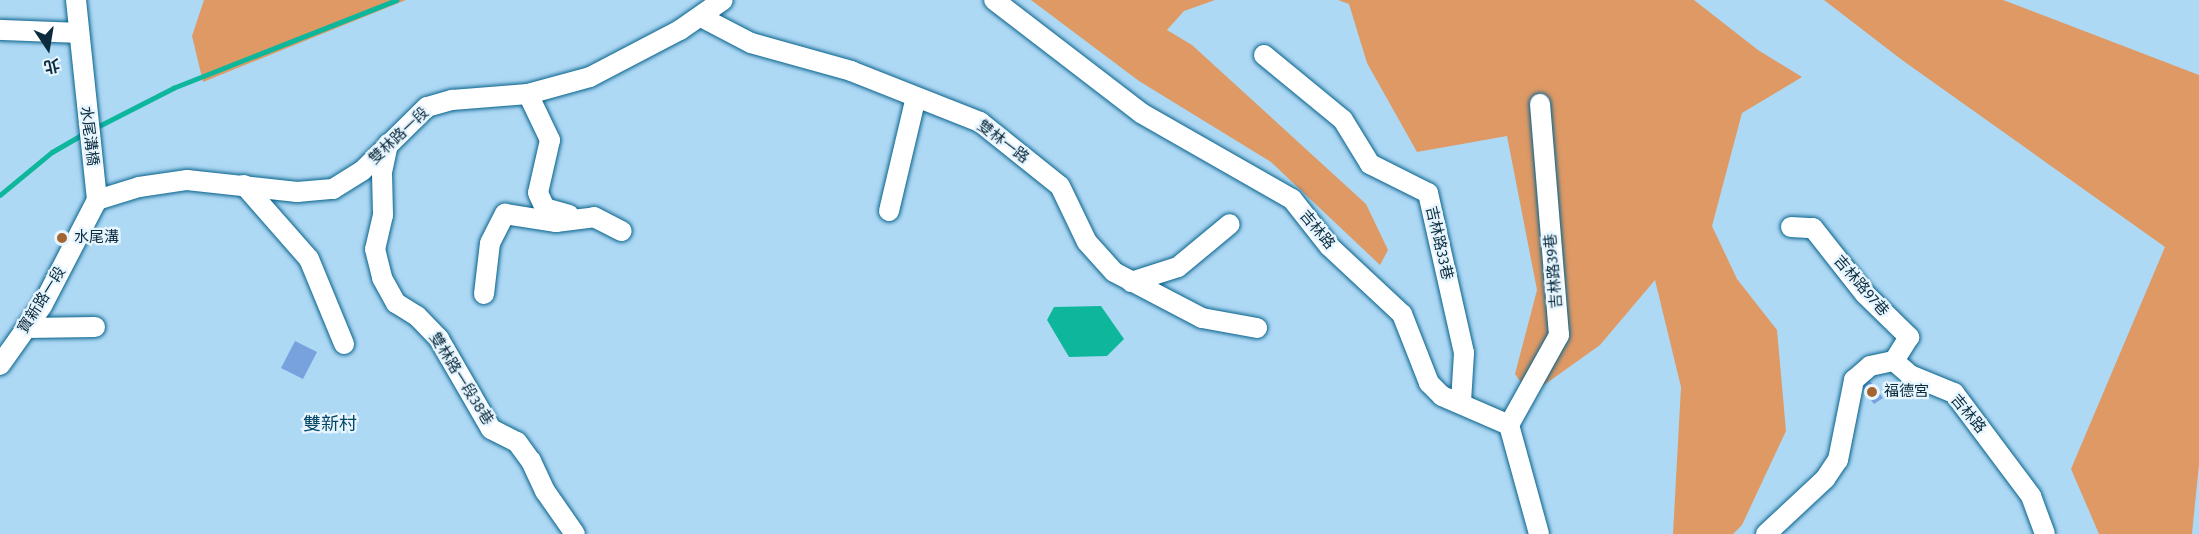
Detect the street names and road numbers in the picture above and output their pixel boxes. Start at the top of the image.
street label: 雙林路一段 [365,104,433,168]
street label: 水尾溝橋 [76,105,102,167]
street label: 雙林一路 [974,117,1032,167]
street label: 吉林路33巷 [1422,204,1456,282]
street label: 吉林路 [1296,207,1338,253]
street label: 吉林路39巷 [1542,233,1566,309]
street label: 吉林路97巷 [1830,252,1892,320]
street label: 寶新路一段 [14,263,70,337]
street label: 雙林路一段38巷 [425,329,497,429]
street label: 吉林路 [1947,391,1989,437]

